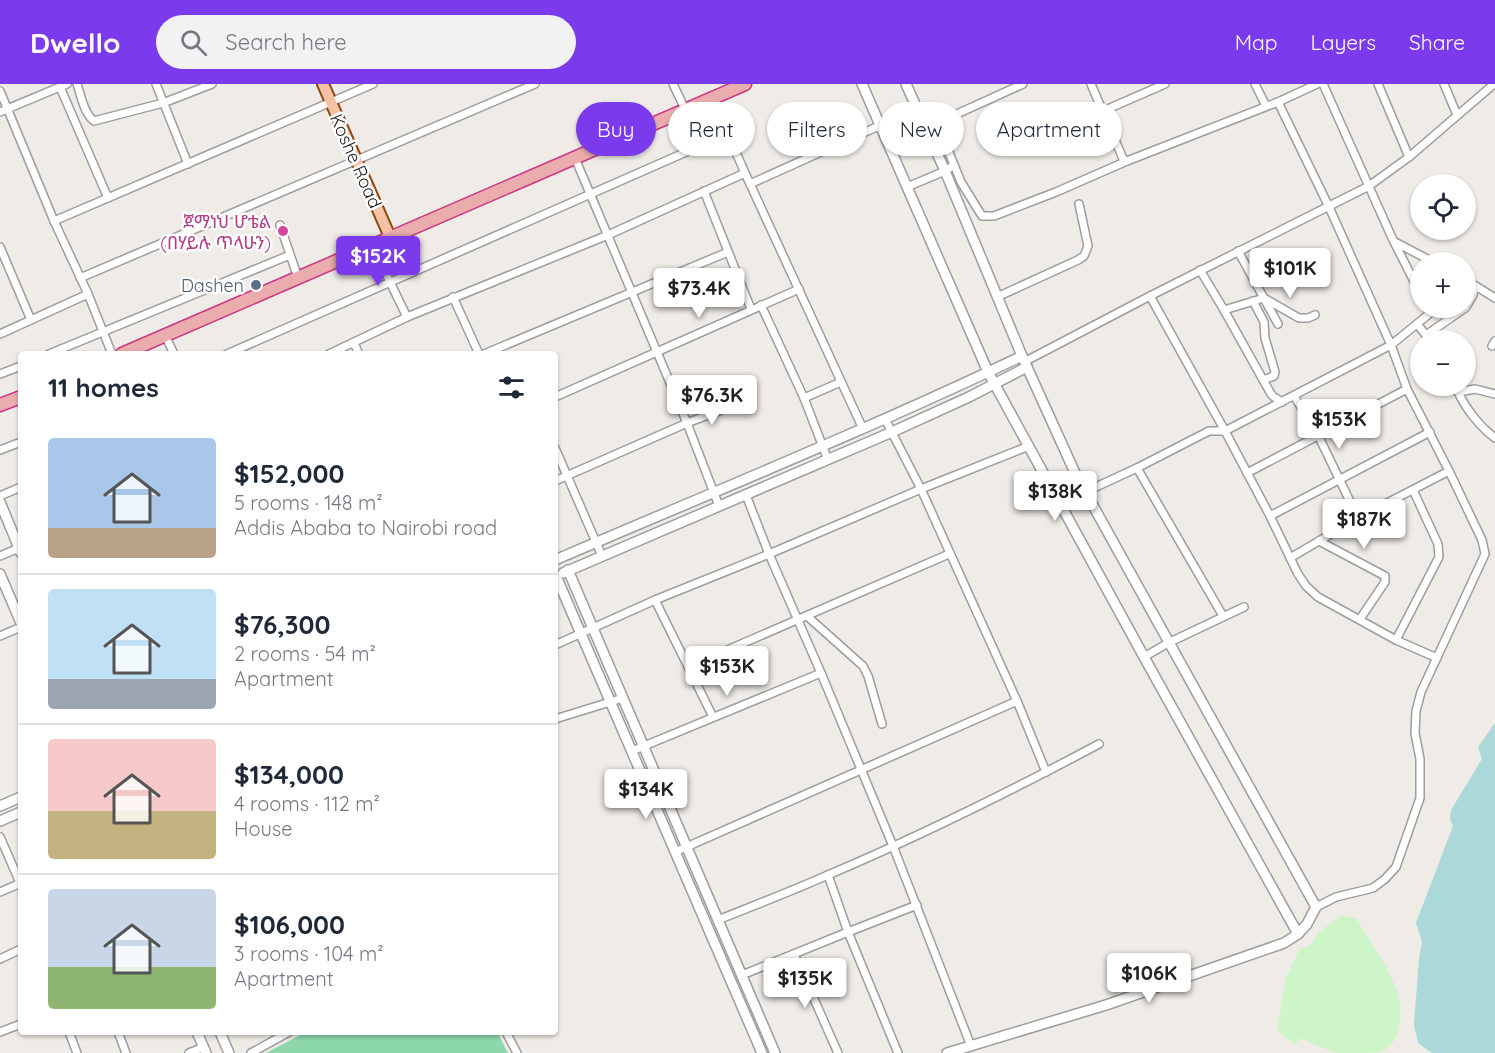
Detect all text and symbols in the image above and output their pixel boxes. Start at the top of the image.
search box [156,15,576,69]
text: Dwello [30,25,120,60]
icon: search [177,26,210,59]
text: Search here [225,28,347,56]
text: Map [1235,29,1278,55]
text: Layers [1311,29,1376,55]
text: Share [1409,29,1465,55]
chip: Buy [576,102,656,156]
chip: Rent [668,102,755,156]
chip: Filters [767,102,867,156]
chip: New [879,102,964,156]
chip: Apartment [976,102,1122,156]
street label: Koshe Road [325,110,387,212]
map controls [1410,174,1476,396]
button: locate [1410,174,1476,240]
place label: ጀማነህ ሆቴል (በሃይሉ ጥላሁን) [160,210,271,254]
marker: ጀማነህ ሆቴል (በሃይሉ ጥላሁን) [276,224,290,238]
pin: $152K [336,236,420,287]
text: $152K [350,243,406,268]
pin: $101K [1248,248,1332,299]
button: + [1410,252,1476,318]
text: $101K [1264,255,1316,280]
pin: $73.4K [650,268,748,319]
place label: Dashen [181,274,244,297]
text: $73.4K [668,275,730,300]
marker: Dashen [249,278,263,292]
button: − [1410,330,1476,396]
text: 11 homes [48,371,159,404]
icon: filters [495,371,528,404]
pin: $76.3K [663,375,761,426]
text: $76.3K [681,382,743,407]
pin: $153K [1297,399,1381,450]
text: $153K [1311,406,1367,431]
text: $152,000 [234,457,344,490]
icon: home [96,462,168,534]
pin: $138K [1013,471,1097,522]
text: $138K [1028,478,1082,503]
text: 5 rooms · 148 m² [234,490,383,515]
pin: $187K [1322,499,1406,550]
text: $187K [1337,506,1391,531]
text: Addis Ababa to Nairobi road [234,515,497,540]
text: $76,300 [234,608,330,641]
icon: home [96,613,168,685]
text: 2 rooms · 54 m² [234,641,376,666]
pin: $153K [685,646,769,697]
text: $153K [699,653,755,678]
text: Apartment [234,666,334,691]
text: $134,000 [234,758,344,791]
icon: home [96,763,168,835]
pin: $134K [604,769,688,820]
text: $134K [618,776,674,801]
text: 4 rooms · 112 m² [234,791,380,816]
text: House [234,816,293,841]
text: $106,000 [234,908,345,941]
icon: home [96,913,168,985]
text: 3 rooms · 104 m² [234,941,384,966]
pin: $106K [1107,953,1191,1004]
pin: $135K [763,958,847,1009]
text: $106K [1121,960,1177,985]
text: $135K [777,965,833,990]
text: Apartment [234,966,334,991]

